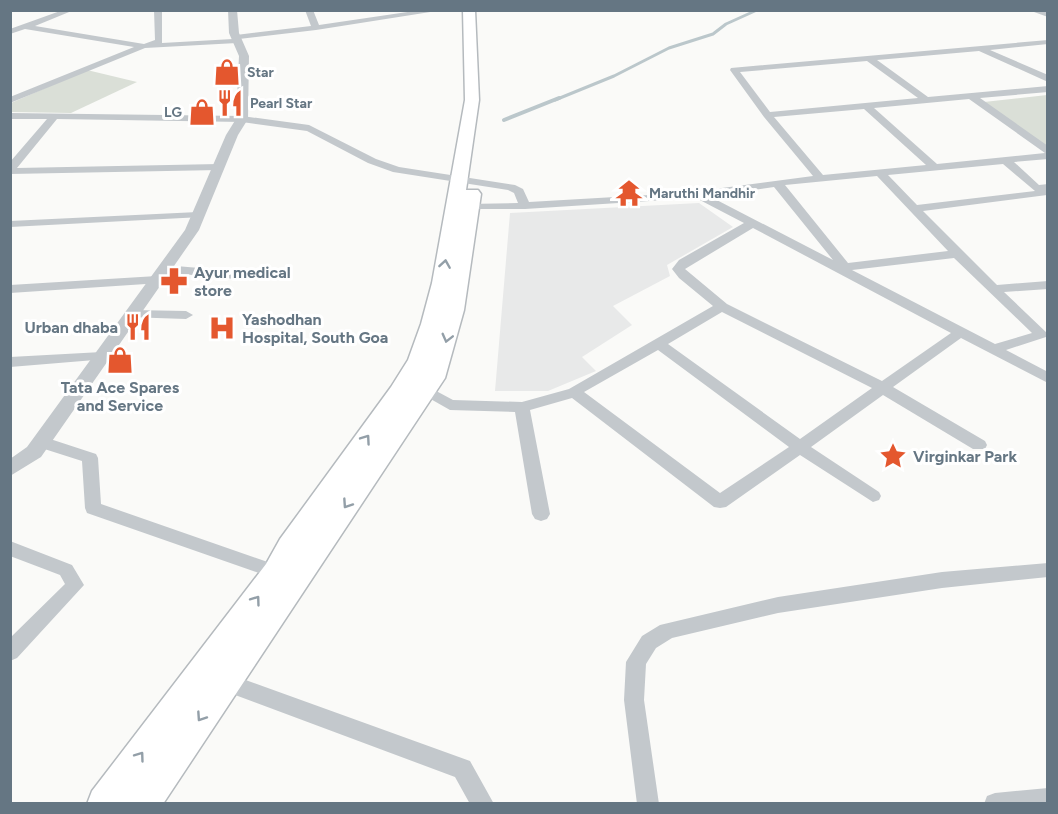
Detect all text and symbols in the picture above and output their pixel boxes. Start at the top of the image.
shop icon: Star [212,57,242,87]
place label: Star [247,64,274,81]
restaurant icon: Pearl Star [215,88,245,118]
place label: Pearl Star [250,95,313,112]
shop icon: LG [187,97,217,127]
place label: LG [164,104,183,121]
temple icon: Maruthi Mandhir [614,178,644,208]
place label: Maruthi Mandhir [649,185,756,202]
one-way arrow [438,259,450,268]
place label: Ayur medical store [194,263,291,300]
pharmacy icon: Ayur medical store [159,266,189,296]
place label: Yashodhan Hospital, South Goa [242,310,388,347]
restaurant icon: Urban dhaba [123,312,153,342]
hospital icon: Yashodhan Hospital, South Goa [207,313,237,343]
place label: Urban dhaba [24,318,118,337]
one-way arrow [441,333,454,343]
shop icon: Tata Ace Spares and Service [105,345,135,375]
place label: Tata Ace Spares and Service [61,378,180,415]
one-way arrow [359,435,370,446]
place icon: Virginkar Park [878,441,908,471]
place label: Virginkar Park [913,447,1017,466]
one-way arrow [343,497,354,508]
one-way arrow [248,595,259,606]
one-way arrow [197,711,208,722]
one-way arrow [132,752,143,763]

